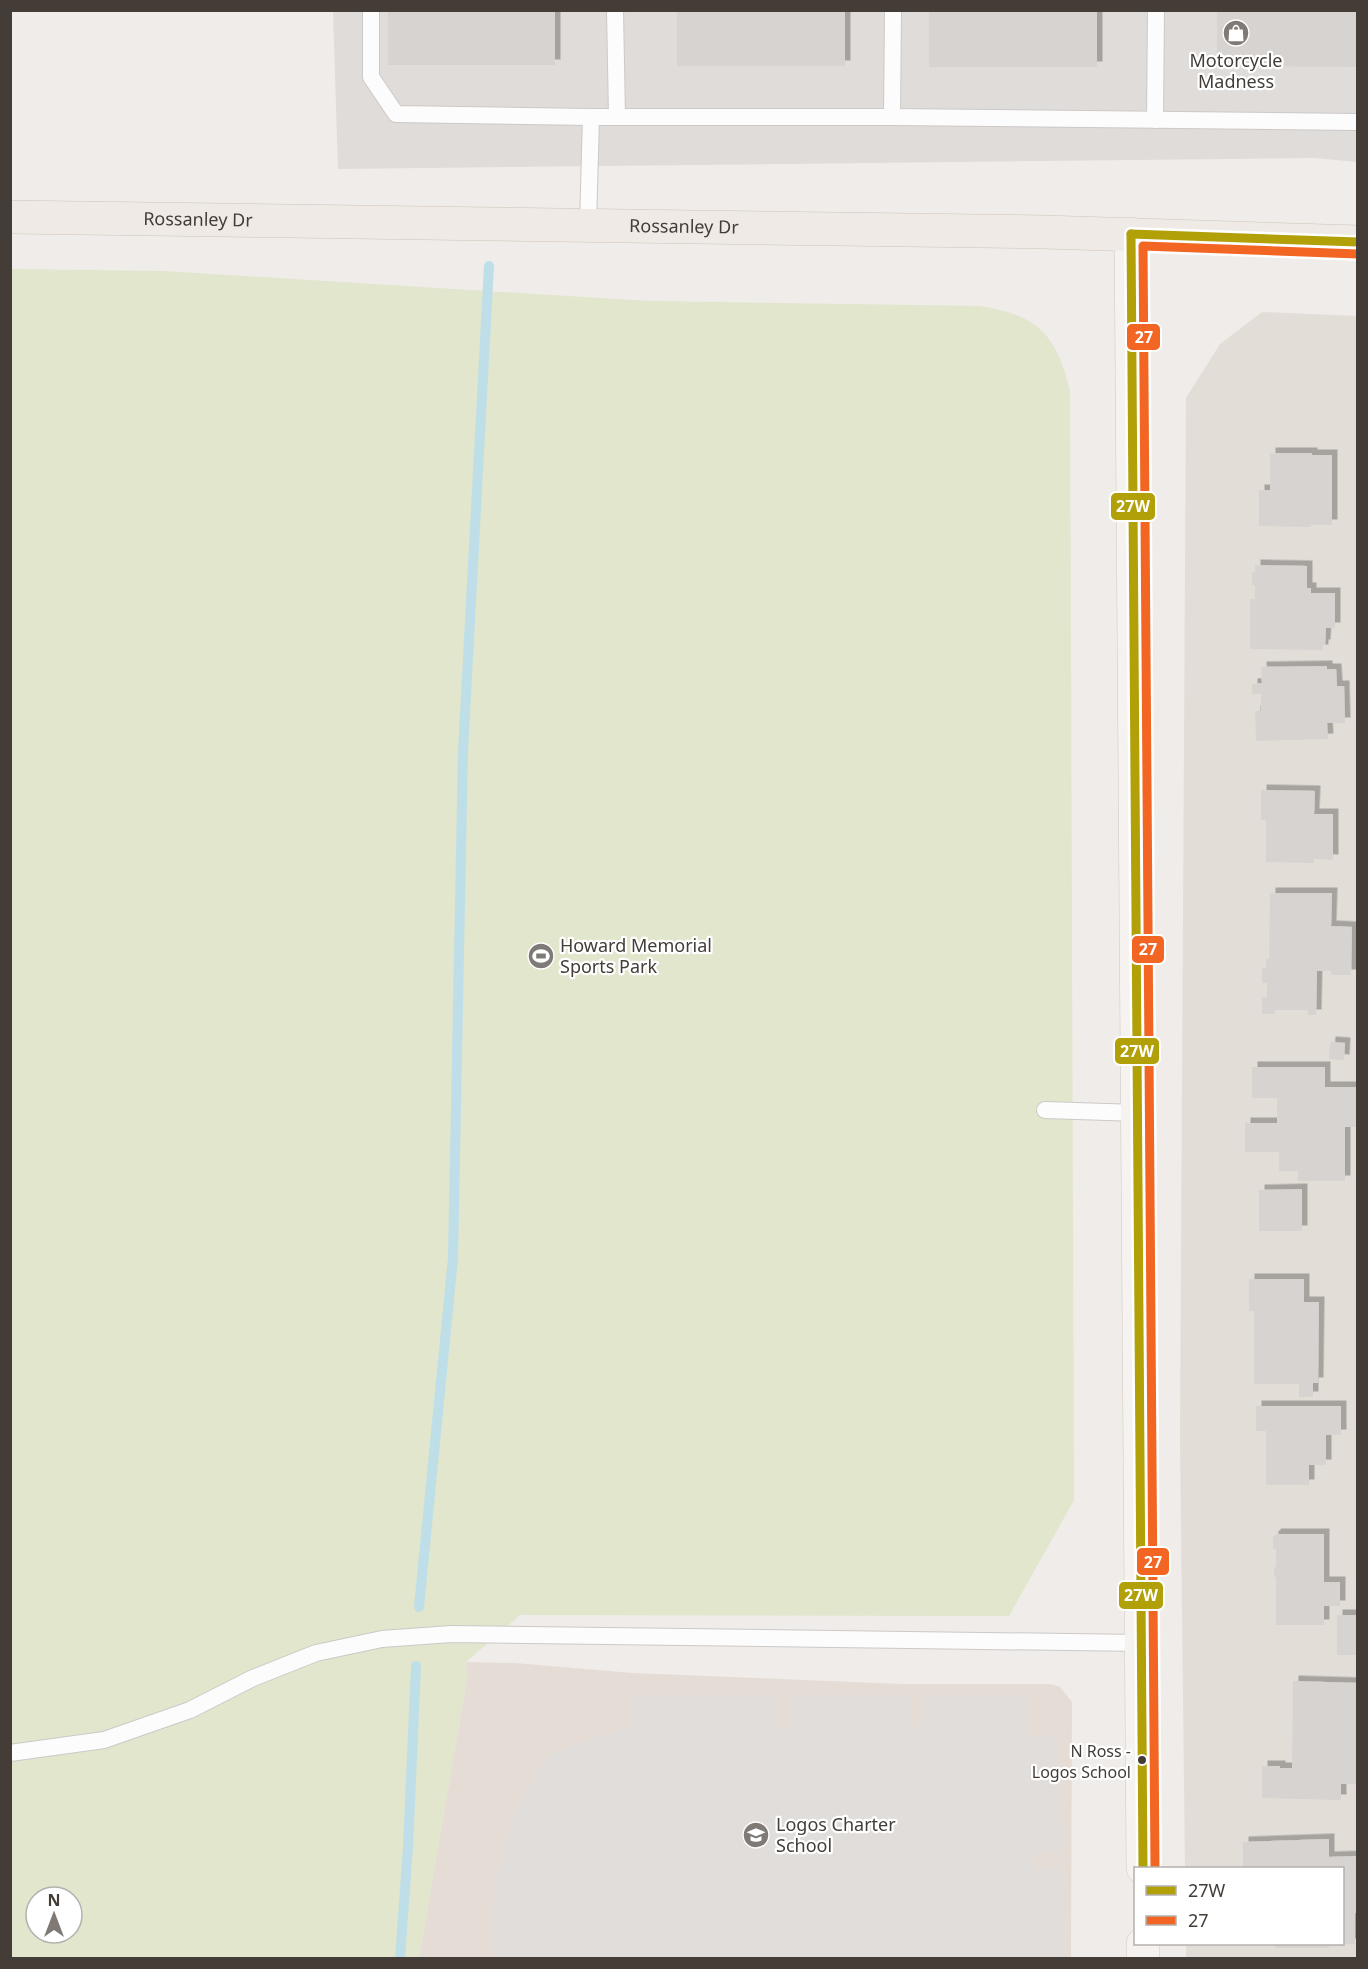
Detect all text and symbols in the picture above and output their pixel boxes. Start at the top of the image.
shop icon: Motorcycle Madness [1221,18,1251,48]
place label: Motorcycle Madness [1190,48,1282,93]
street label: Rossanley Dr [143,206,253,232]
street label: Rossanley Dr [629,213,739,239]
line badge: 27 [1126,323,1161,351]
text: 27 [1135,326,1153,348]
line badge: 27W [1110,492,1156,521]
text: 27W [1116,495,1150,517]
place label: Howard Memorial Sports Park [560,933,712,978]
line badge: 27 [1131,935,1165,964]
text: 27 [1139,938,1157,960]
sports icon: Howard Memorial Sports Park [526,941,556,971]
line badge: 27W [1114,1037,1160,1065]
text: 27W [1120,1040,1154,1062]
line badge: 27 [1136,1547,1170,1576]
text: 27 [1144,1551,1162,1573]
line badge: 27W [1118,1581,1164,1610]
text: 27W [1124,1584,1158,1606]
place label: N Ross - Logos School [1032,1740,1131,1783]
marker: N Ross - Logos School [1136,1754,1148,1766]
place label: Logos Charter School [776,1812,896,1857]
school or university icon: Logos Charter School [741,1820,771,1850]
legend [1134,1867,1344,1945]
text: 27W [1188,1878,1226,1902]
north arrow [24,1885,84,1945]
text: N [47,1889,61,1911]
text: 27 [1188,1908,1209,1932]

